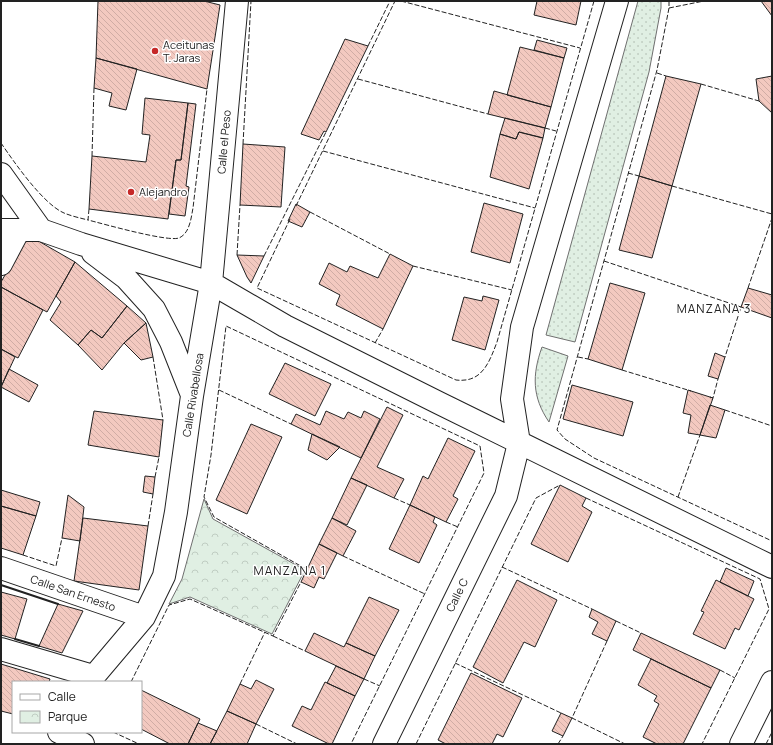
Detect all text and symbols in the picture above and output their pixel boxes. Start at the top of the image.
place label: Aceitunas T. Jaras [163,37,214,65]
marker: Aceitunas T. Jaras [150,46,160,56]
street label: Calle el Peso [213,109,234,175]
place label: Alejandro [139,184,188,199]
marker: Alejandro [126,187,136,197]
district label: MANZANA 3 [677,300,751,317]
street label: Calle Rivabellosa [178,352,207,438]
district label: MANZANA 1 [254,562,326,579]
street label: Calle San Ernesto [29,571,118,614]
street label: Calle C [442,575,471,614]
legend [12,681,142,733]
text: Calle [48,688,76,705]
text: Parque [48,708,87,725]

